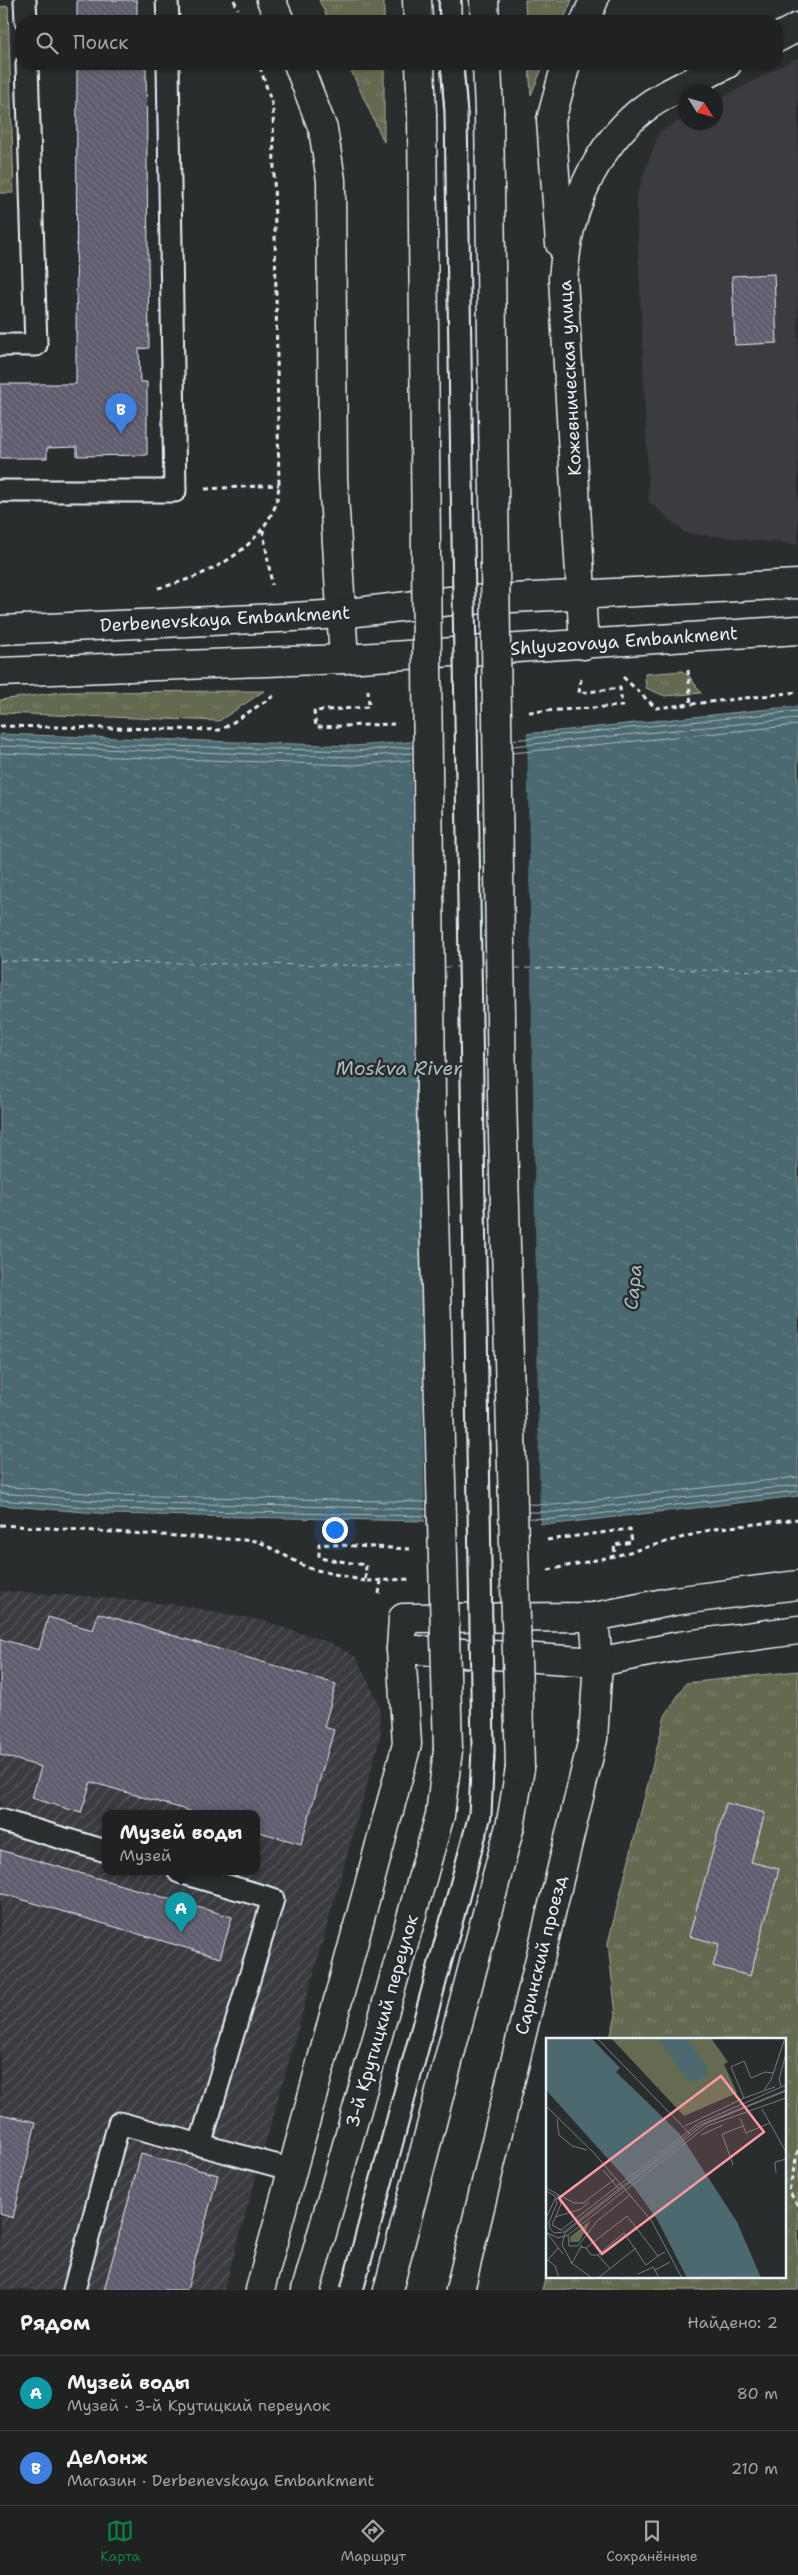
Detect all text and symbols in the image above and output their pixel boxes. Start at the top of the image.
search box [15,15,783,70]
icon: search [33,29,61,57]
text: Поиск [73,30,128,55]
north arrow [678,85,723,130]
street label: Кожевническая улица [553,280,587,476]
pin: B [105,393,137,434]
street label: Derbenevskaya Embankment [99,600,351,638]
street label: Shlyuzovaya Embankment [509,621,739,661]
water label: Moskva River [336,1056,463,1081]
water label: Сара [618,1263,648,1311]
your location [322,1517,348,1543]
popup [102,1810,260,1875]
text: Музей воды [120,1820,242,1845]
text: Музей [120,1845,171,1866]
street label: Саринский проезд [510,1872,573,2037]
pin: A [165,1892,197,1933]
street label: 3-й Крутицкий переулок [340,1911,424,2130]
inset map [546,2038,786,2278]
text: Рядом [20,2309,90,2337]
text: Найдено: 2 [687,2312,778,2333]
text: Музей воды [67,2370,190,2395]
text: A [30,2383,42,2404]
text: 80 m [737,2383,778,2404]
text: Музей · 3-й Крутицкий переулок [67,2395,330,2416]
text: ДеЛонж [67,2445,147,2470]
text: B [31,2458,41,2479]
text: 210 m [731,2458,778,2479]
text: Магазин · Derbenevskaya Embankment [67,2470,374,2491]
tab: Карта [100,2517,140,2565]
tab: Маршрут [341,2517,406,2565]
tab: Сохранённые [606,2517,698,2565]

